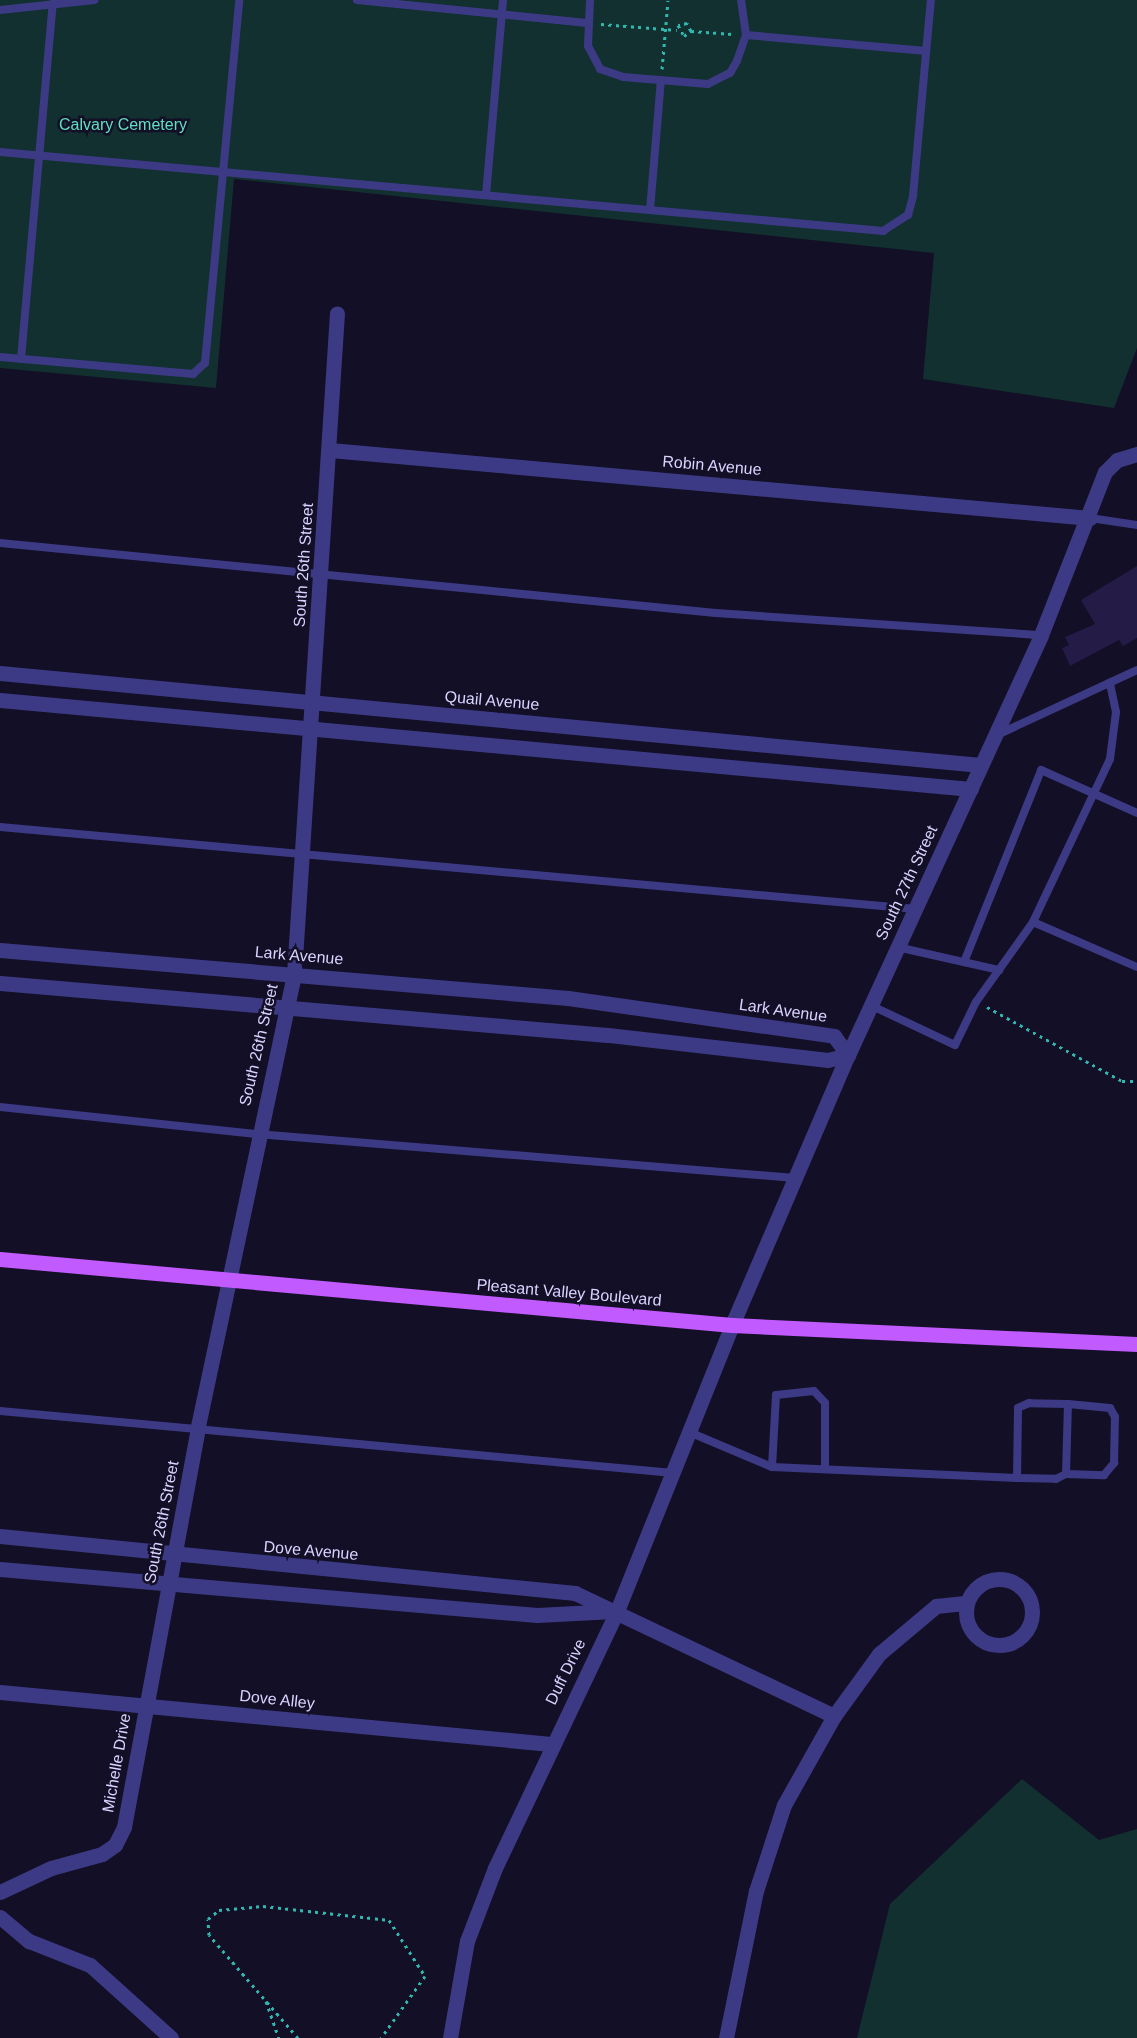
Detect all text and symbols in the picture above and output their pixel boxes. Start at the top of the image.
park label: Calvary Cemetery [59,115,187,135]
street label: Robin Avenue [661,452,763,480]
street label: South 26th Street [290,502,318,628]
street label: Quail Avenue [443,687,541,715]
street label: South 27th Street [872,823,942,943]
street label: Lark Avenue [254,943,344,969]
street label: South 26th Street [236,982,282,1108]
street label: Lark Avenue [737,995,829,1027]
street label: Pleasant Valley Boulevard [476,1275,662,1311]
street label: South 26th Street [141,1459,183,1585]
street label: Dove Avenue [262,1537,360,1565]
street label: Duff Drive [542,1636,590,1708]
street label: Dove Alley [238,1686,316,1714]
street label: Michelle Drive [99,1712,135,1814]

